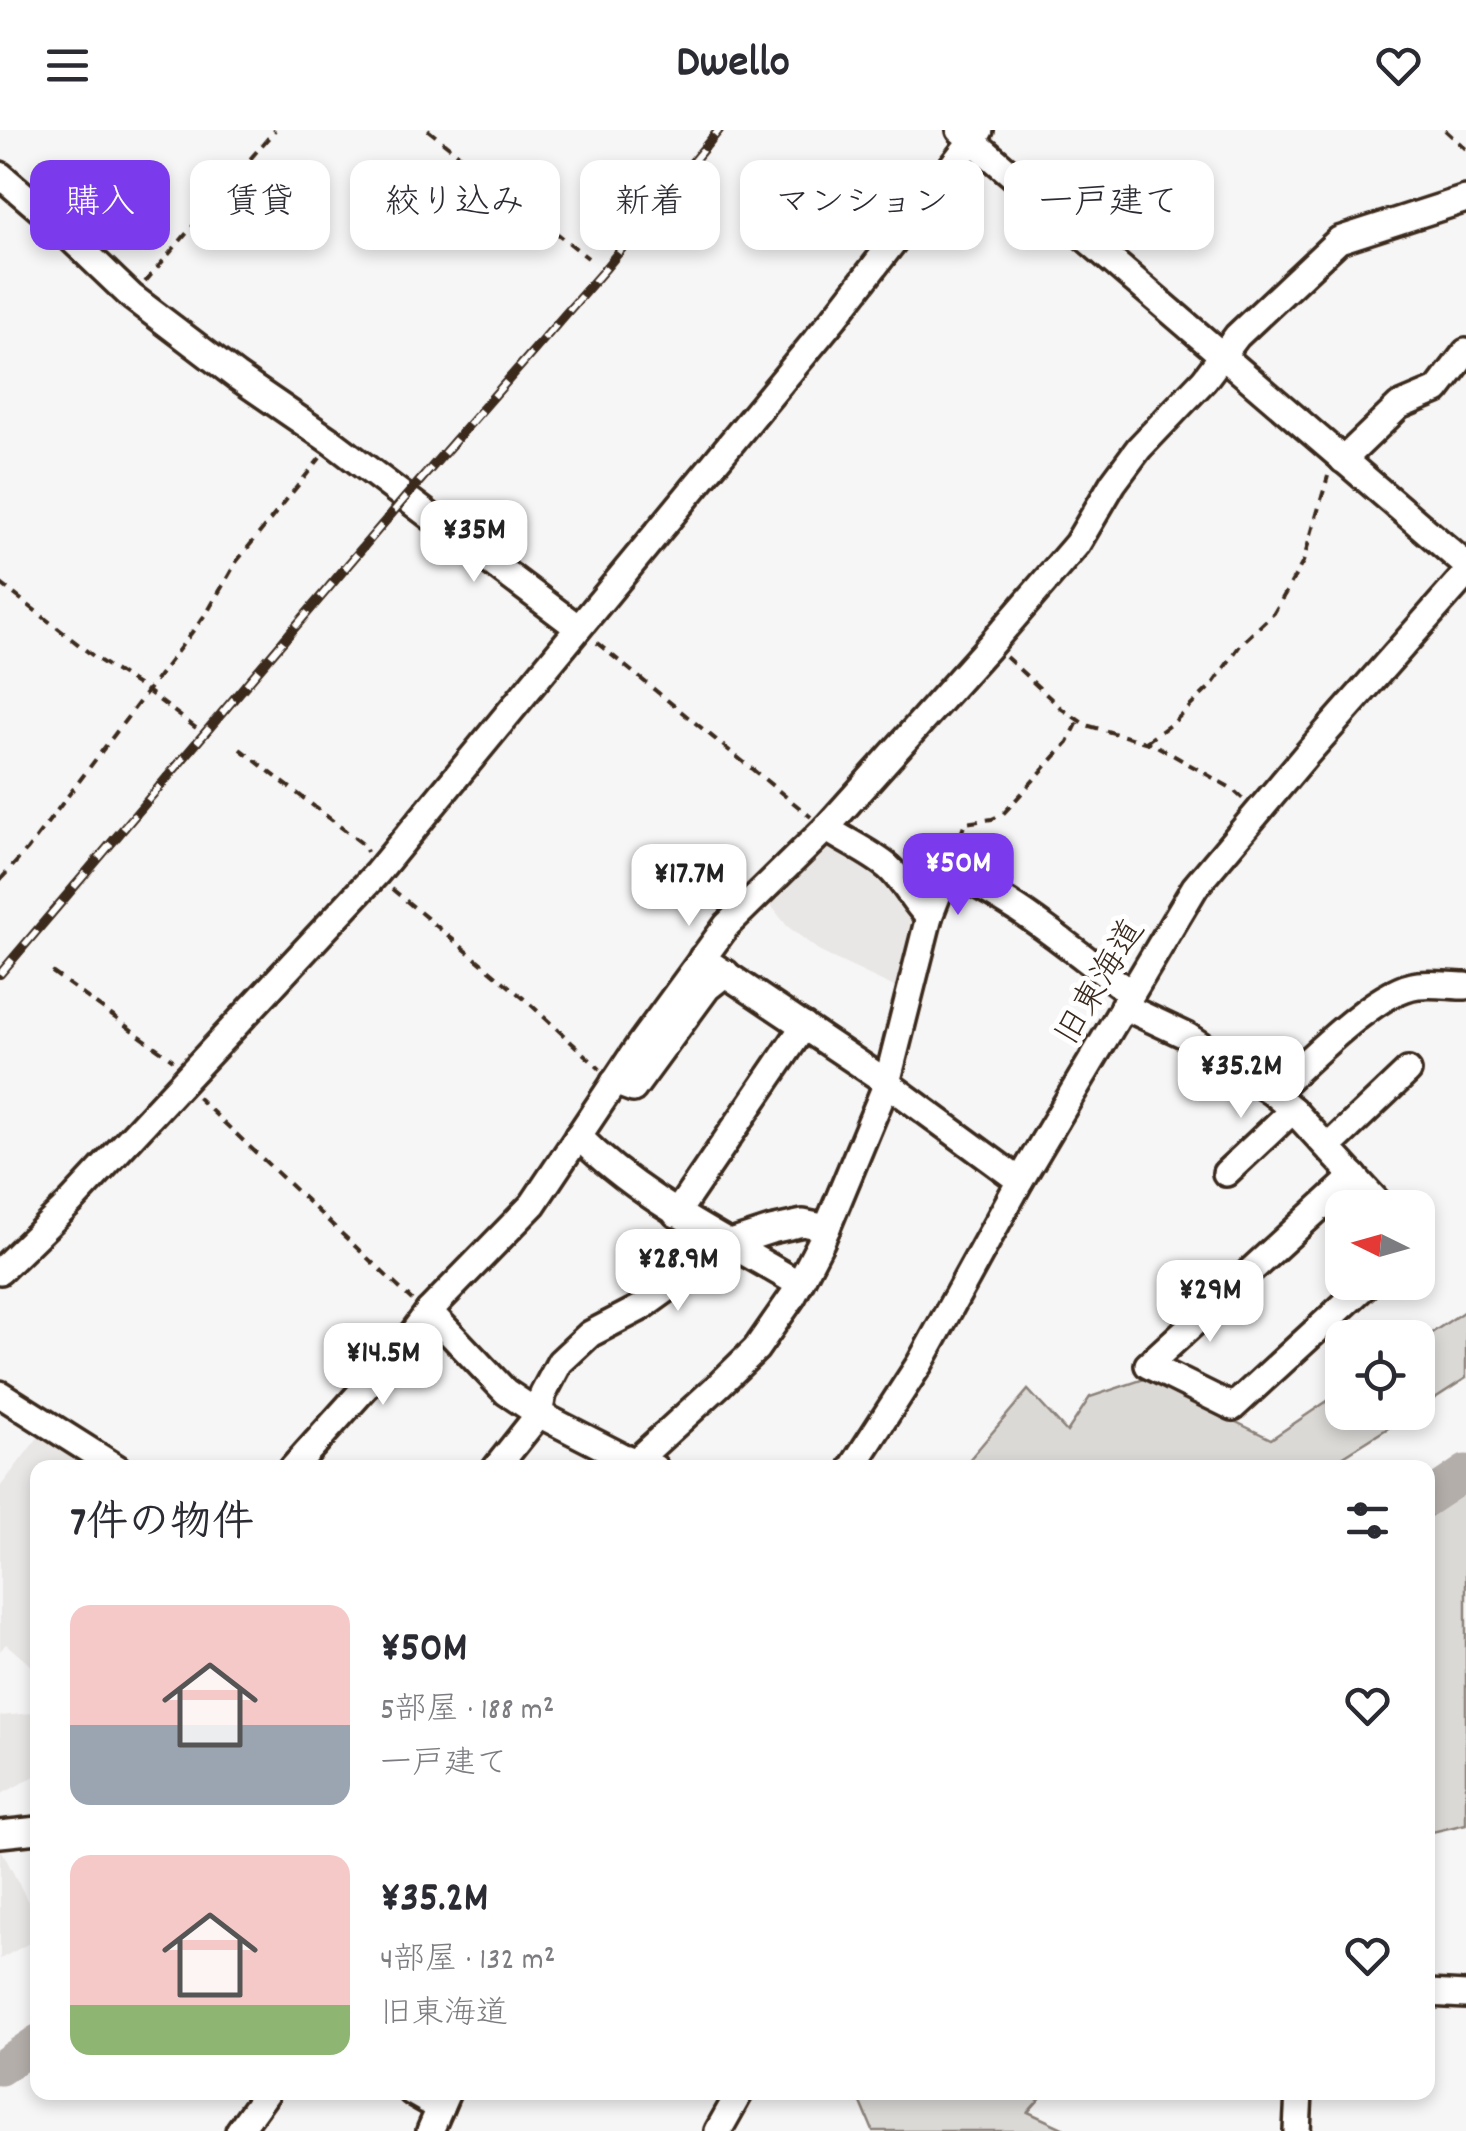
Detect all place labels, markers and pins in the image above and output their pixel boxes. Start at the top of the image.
pin: ¥35M [415,500,533,585]
pin: ¥50M [899,833,1017,918]
pin: ¥17.7M [608,844,770,929]
pin: ¥35.2M [1160,1036,1322,1121]
pin: ¥28.9M [597,1229,759,1314]
pin: ¥29M [1151,1260,1269,1345]
pin: ¥14.5M [302,1323,464,1408]

